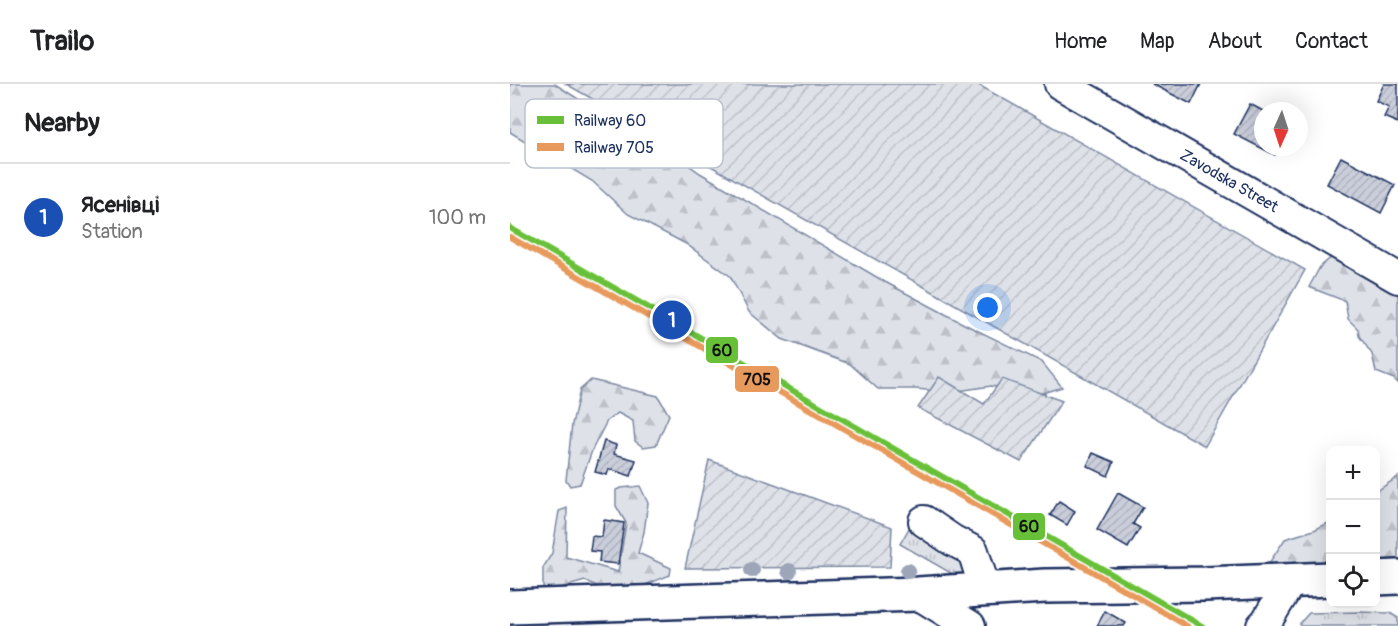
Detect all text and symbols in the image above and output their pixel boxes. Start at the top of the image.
text: Trailo [30,24,94,59]
text: Home [1054,28,1107,55]
text: Map [1140,28,1175,55]
text: About [1208,28,1262,55]
text: Contact [1295,28,1368,55]
legend [525,99,723,168]
north arrow [1254,102,1308,156]
text: Nearby [24,107,100,139]
text: Railway 60 [574,111,646,131]
text: Railway 705 [574,138,654,158]
street label: Zavodska Street [1176,145,1282,217]
text: Ясенівці [81,191,159,219]
text: 1 [40,205,47,230]
text: 100 m [429,205,486,230]
text: Station [81,219,143,244]
your location [973,293,1002,322]
pin: 1 [652,298,692,342]
line badge: 60 [705,336,739,364]
text: 60 [712,341,732,361]
line badge: 705 [734,365,780,393]
text: 705 [743,370,771,390]
map controls [1326,446,1380,608]
button: + [1326,446,1380,500]
button: − [1326,500,1380,554]
line badge: 60 [1012,512,1046,541]
text: 60 [1019,517,1039,537]
button: locate [1326,554,1380,608]

